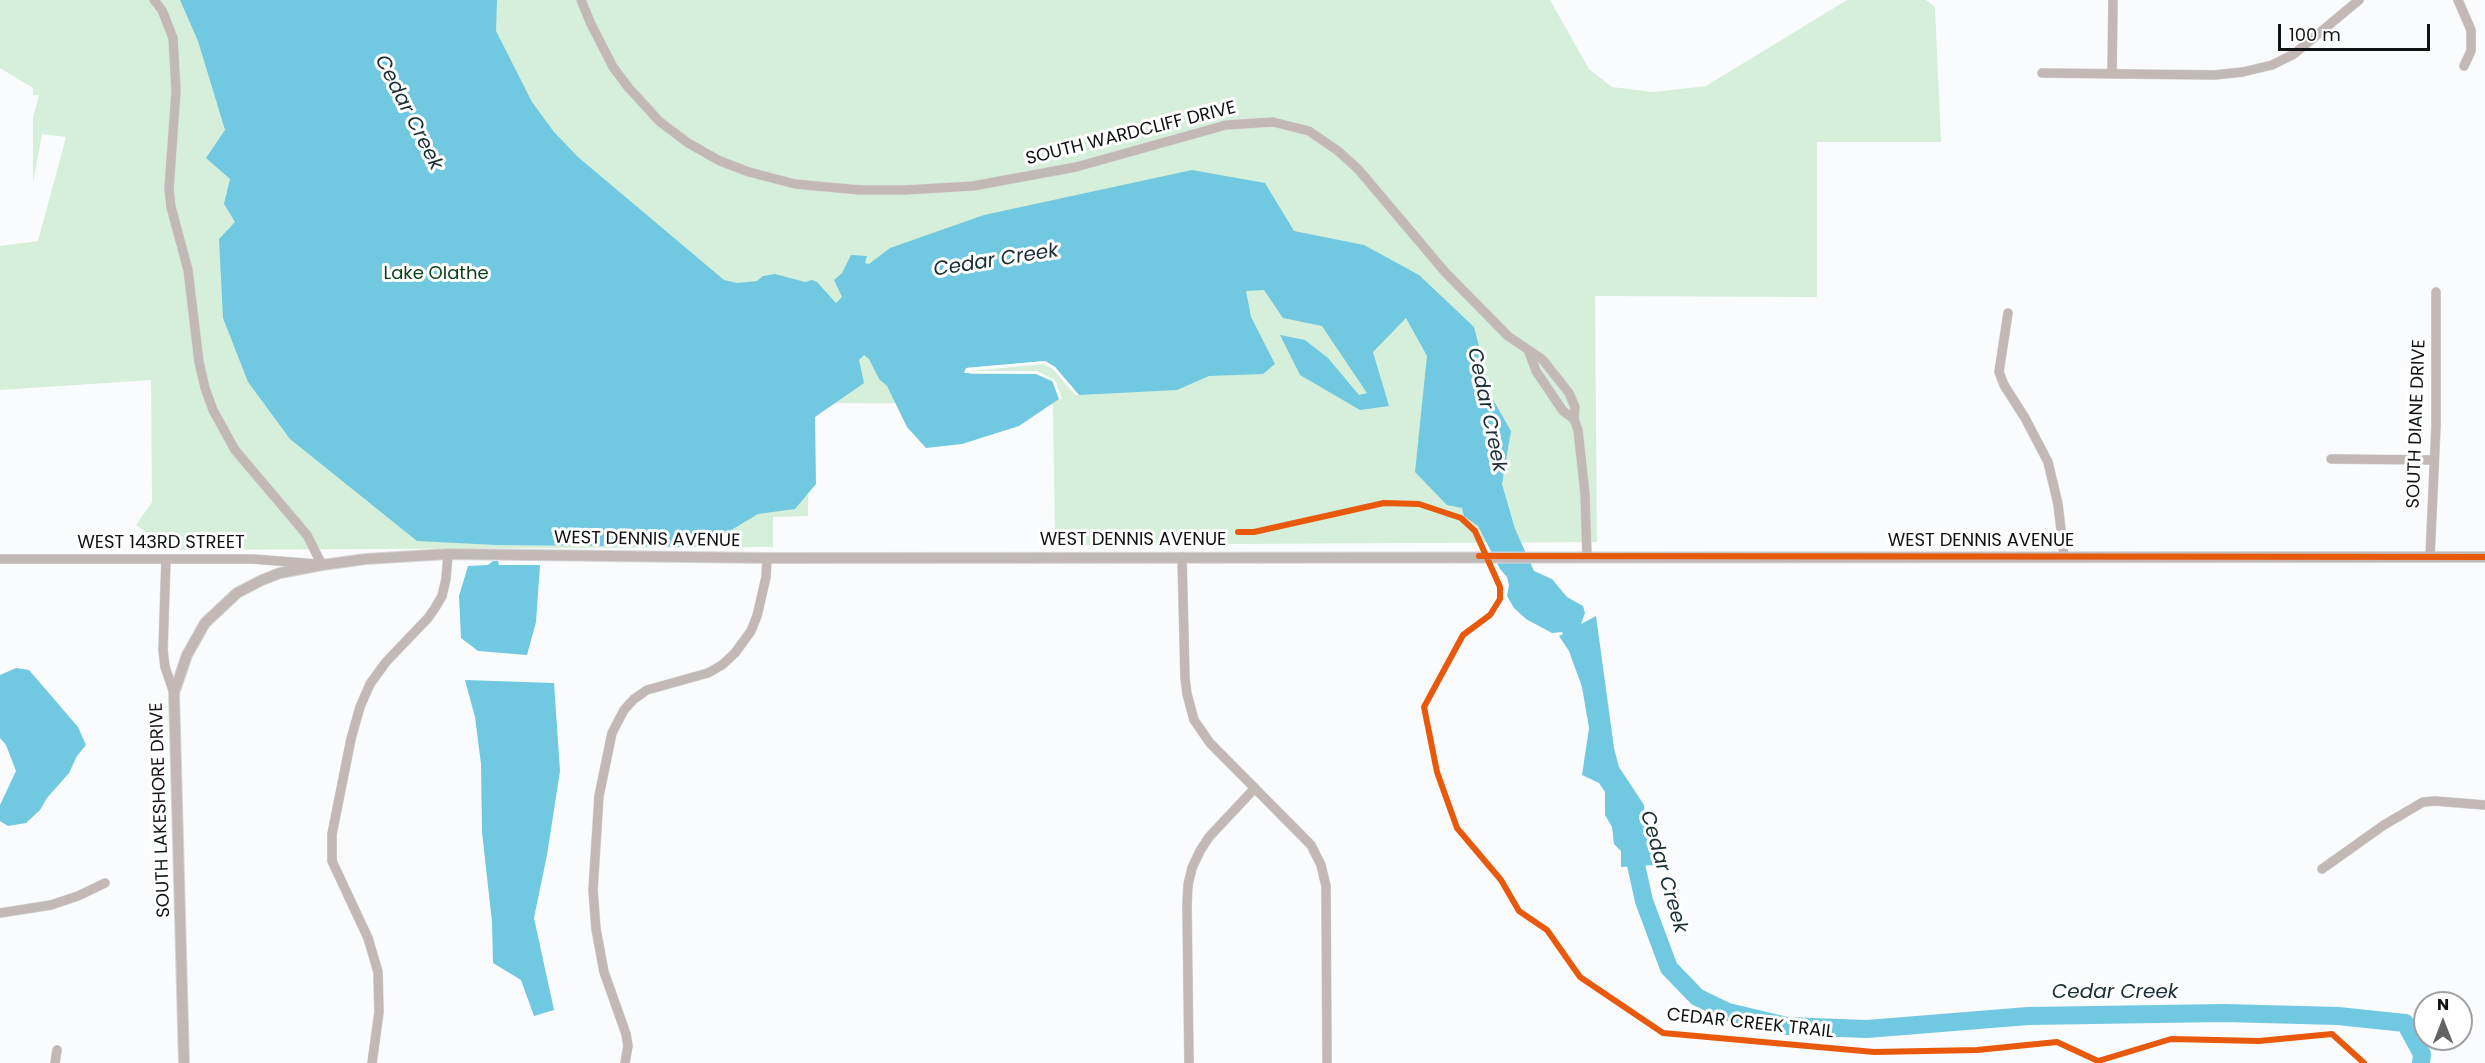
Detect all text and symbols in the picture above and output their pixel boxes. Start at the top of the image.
scale bar [2281,12,2432,50]
text: 100 m [2289,22,2341,47]
water label: Cedar Creek [369,51,447,175]
street label: SOUTH WARDCLIFF DRIVE [1024,97,1238,171]
water label: Cedar Creek [932,239,1060,283]
park label: Lake Olathe [383,263,489,285]
street label: SOUTH DIANE DRIVE [2403,339,2431,509]
water label: Cedar Creek [1461,346,1511,474]
street label: WEST DENNIS AVENUE [554,528,740,552]
street label: WEST DENNIS AVENUE [1040,529,1226,551]
street label: WEST DENNIS AVENUE [1888,530,2074,552]
street label: WEST 143RD STREET [77,532,245,554]
street label: SOUTH LAKESHORE DRIVE [146,702,176,918]
water label: Cedar Creek [1634,808,1692,936]
water label: Cedar Creek [2052,981,2178,1005]
north arrow [2413,991,2473,1051]
text: N [2437,993,2449,1016]
street label: CEDAR CREEK TRAIL [1666,1004,1834,1044]

